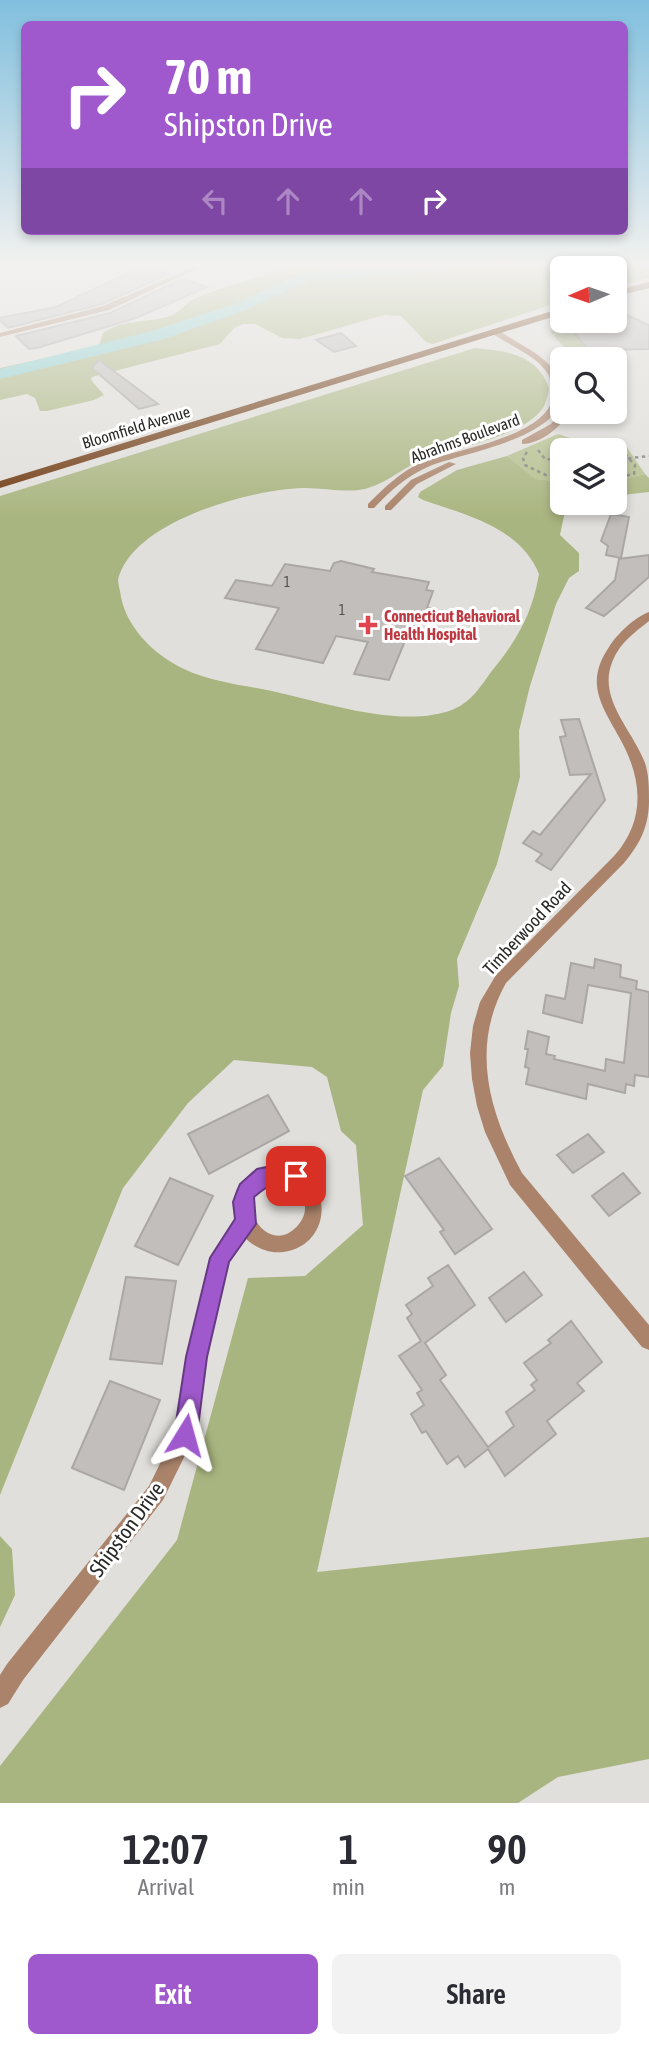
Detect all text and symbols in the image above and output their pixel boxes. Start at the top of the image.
text: 70 m [164,48,252,104]
icon: right [49,49,140,140]
text: Shipston Drive [164,106,333,143]
icon: left [196,182,234,220]
icon: ahead [269,182,307,220]
icon: ahead [342,182,380,220]
icon: right [415,182,453,220]
north arrow [550,256,626,332]
map controls [550,256,627,515]
button: search [550,347,627,424]
street label: Bloomfield Avenue [80,402,192,452]
street label: Abrahms Boulevard [408,410,522,466]
button: layers [550,438,627,515]
house number: 1 [284,574,290,590]
house number: 1 [339,602,345,618]
place label: Connecticut Behavioral Health Hospital [384,607,521,643]
marker: Connecticut Behavioral Health Hospital [358,615,378,635]
street label: Timberwood Road [479,877,575,979]
pin [266,1146,326,1206]
icon: arrive [277,1157,315,1195]
position arrow [148,1398,222,1472]
street label: Shipston Drive [84,1477,168,1581]
text: 12:07 [122,1825,210,1873]
text: 1 [339,1825,358,1873]
text: 90 [487,1825,527,1873]
text: Arrival [138,1874,194,1900]
text: min [332,1874,365,1900]
text: m [499,1874,515,1900]
button: Exit [28,1954,318,2034]
button: Share [332,1954,621,2034]

